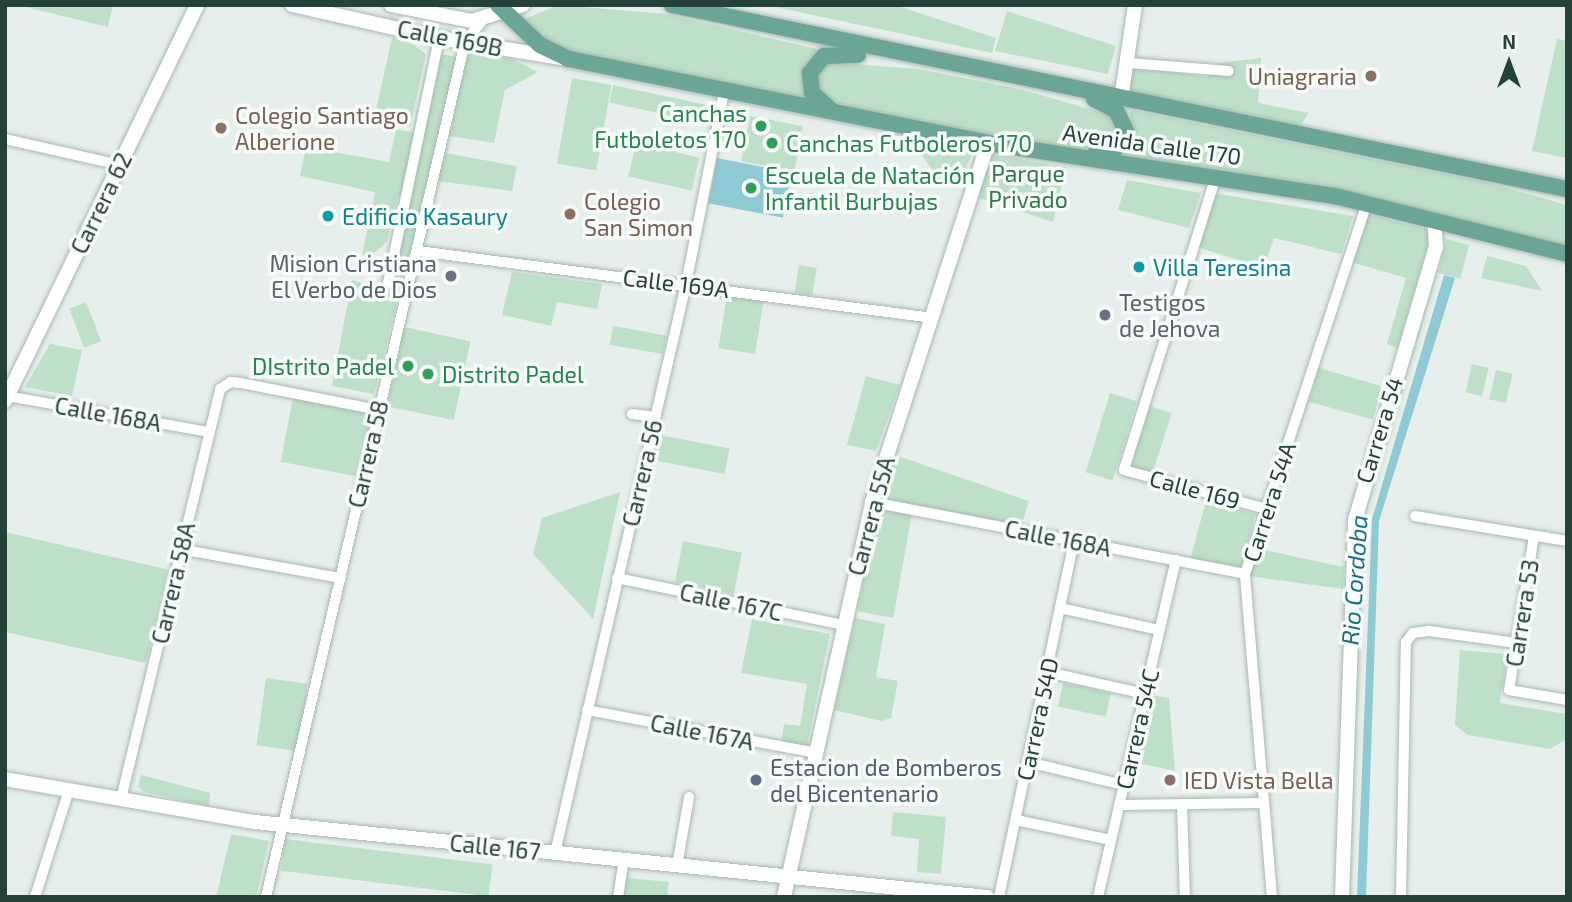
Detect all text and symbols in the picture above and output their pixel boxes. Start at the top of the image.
street label: Calle 169B [395,14,505,62]
north arrow [1474,28,1544,98]
text: N [1502,30,1516,53]
place label: Uniagraria [1248,62,1357,90]
marker: Uniagraria [1363,68,1379,84]
place label: Canchas Futboletos 170 [594,99,747,153]
place label: Colegio Santiago Alberione [235,101,409,155]
marker: Canchas Futboletos 170 [753,118,769,134]
street label: Avenida Calle 170 [1061,118,1243,170]
marker: Colegio Santiago Alberione [213,120,229,136]
place label: Canchas Futboleros 170 [786,129,1032,157]
marker: Canchas Futboleros 170 [764,135,780,151]
street label: Carrera 62 [65,148,137,258]
park label: Parque Privado [988,159,1068,213]
place label: Escuela de Natación Infantil Burbujas [765,161,975,215]
marker: Escuela de Natación Infantil Burbujas [743,180,759,196]
place label: Colegio San Simon [584,187,693,241]
place label: Edificio Kasaury [342,202,508,230]
marker: Colegio San Simon [562,206,578,222]
marker: Edificio Kasaury [320,208,336,224]
place label: Mision Cristiana El Verbo de Dios [269,249,437,303]
place label: Villa Teresina [1153,253,1292,281]
marker: Villa Teresina [1131,259,1147,275]
street label: Calle 169A [621,263,731,303]
marker: Mision Cristiana El Verbo de Dios [443,268,459,284]
place label: Testigos de Jehova [1119,288,1221,342]
marker: Testigos de Jehova [1097,307,1113,323]
place label: DIstrito Padel [252,352,394,380]
marker: DIstrito Padel [400,358,416,374]
place label: Distrito Padel [442,360,584,388]
marker: Distrito Padel [420,366,436,382]
street label: Carrera 54 [1350,374,1408,486]
street label: Calle 168A [53,391,163,437]
street label: Carrera 58 [342,398,394,510]
street label: Carrera 56 [616,417,668,529]
street label: Carrera 54A [1237,439,1301,565]
street label: Carrera 55A [842,453,900,579]
street label: Calle 169 [1147,464,1243,514]
street label: Calle 168A [1003,514,1113,562]
water label: Rio Cordoba [1335,514,1373,646]
street label: Carrera 58A [146,520,200,646]
street label: Carrera 53 [1500,557,1544,669]
street label: Calle 167C [677,578,785,626]
street label: Carrera 54D [1011,655,1063,783]
street label: Carrera 54C [1110,666,1164,792]
street label: Calle 167A [648,708,756,756]
place label: Estacion de Bomberos del Bicentenario [770,753,1002,807]
place label: IED Vista Bella [1184,766,1334,794]
marker: Estacion de Bomberos del Bicentenario [748,772,764,788]
marker: IED Vista Bella [1162,772,1178,788]
street label: Calle 167 [448,829,542,865]

